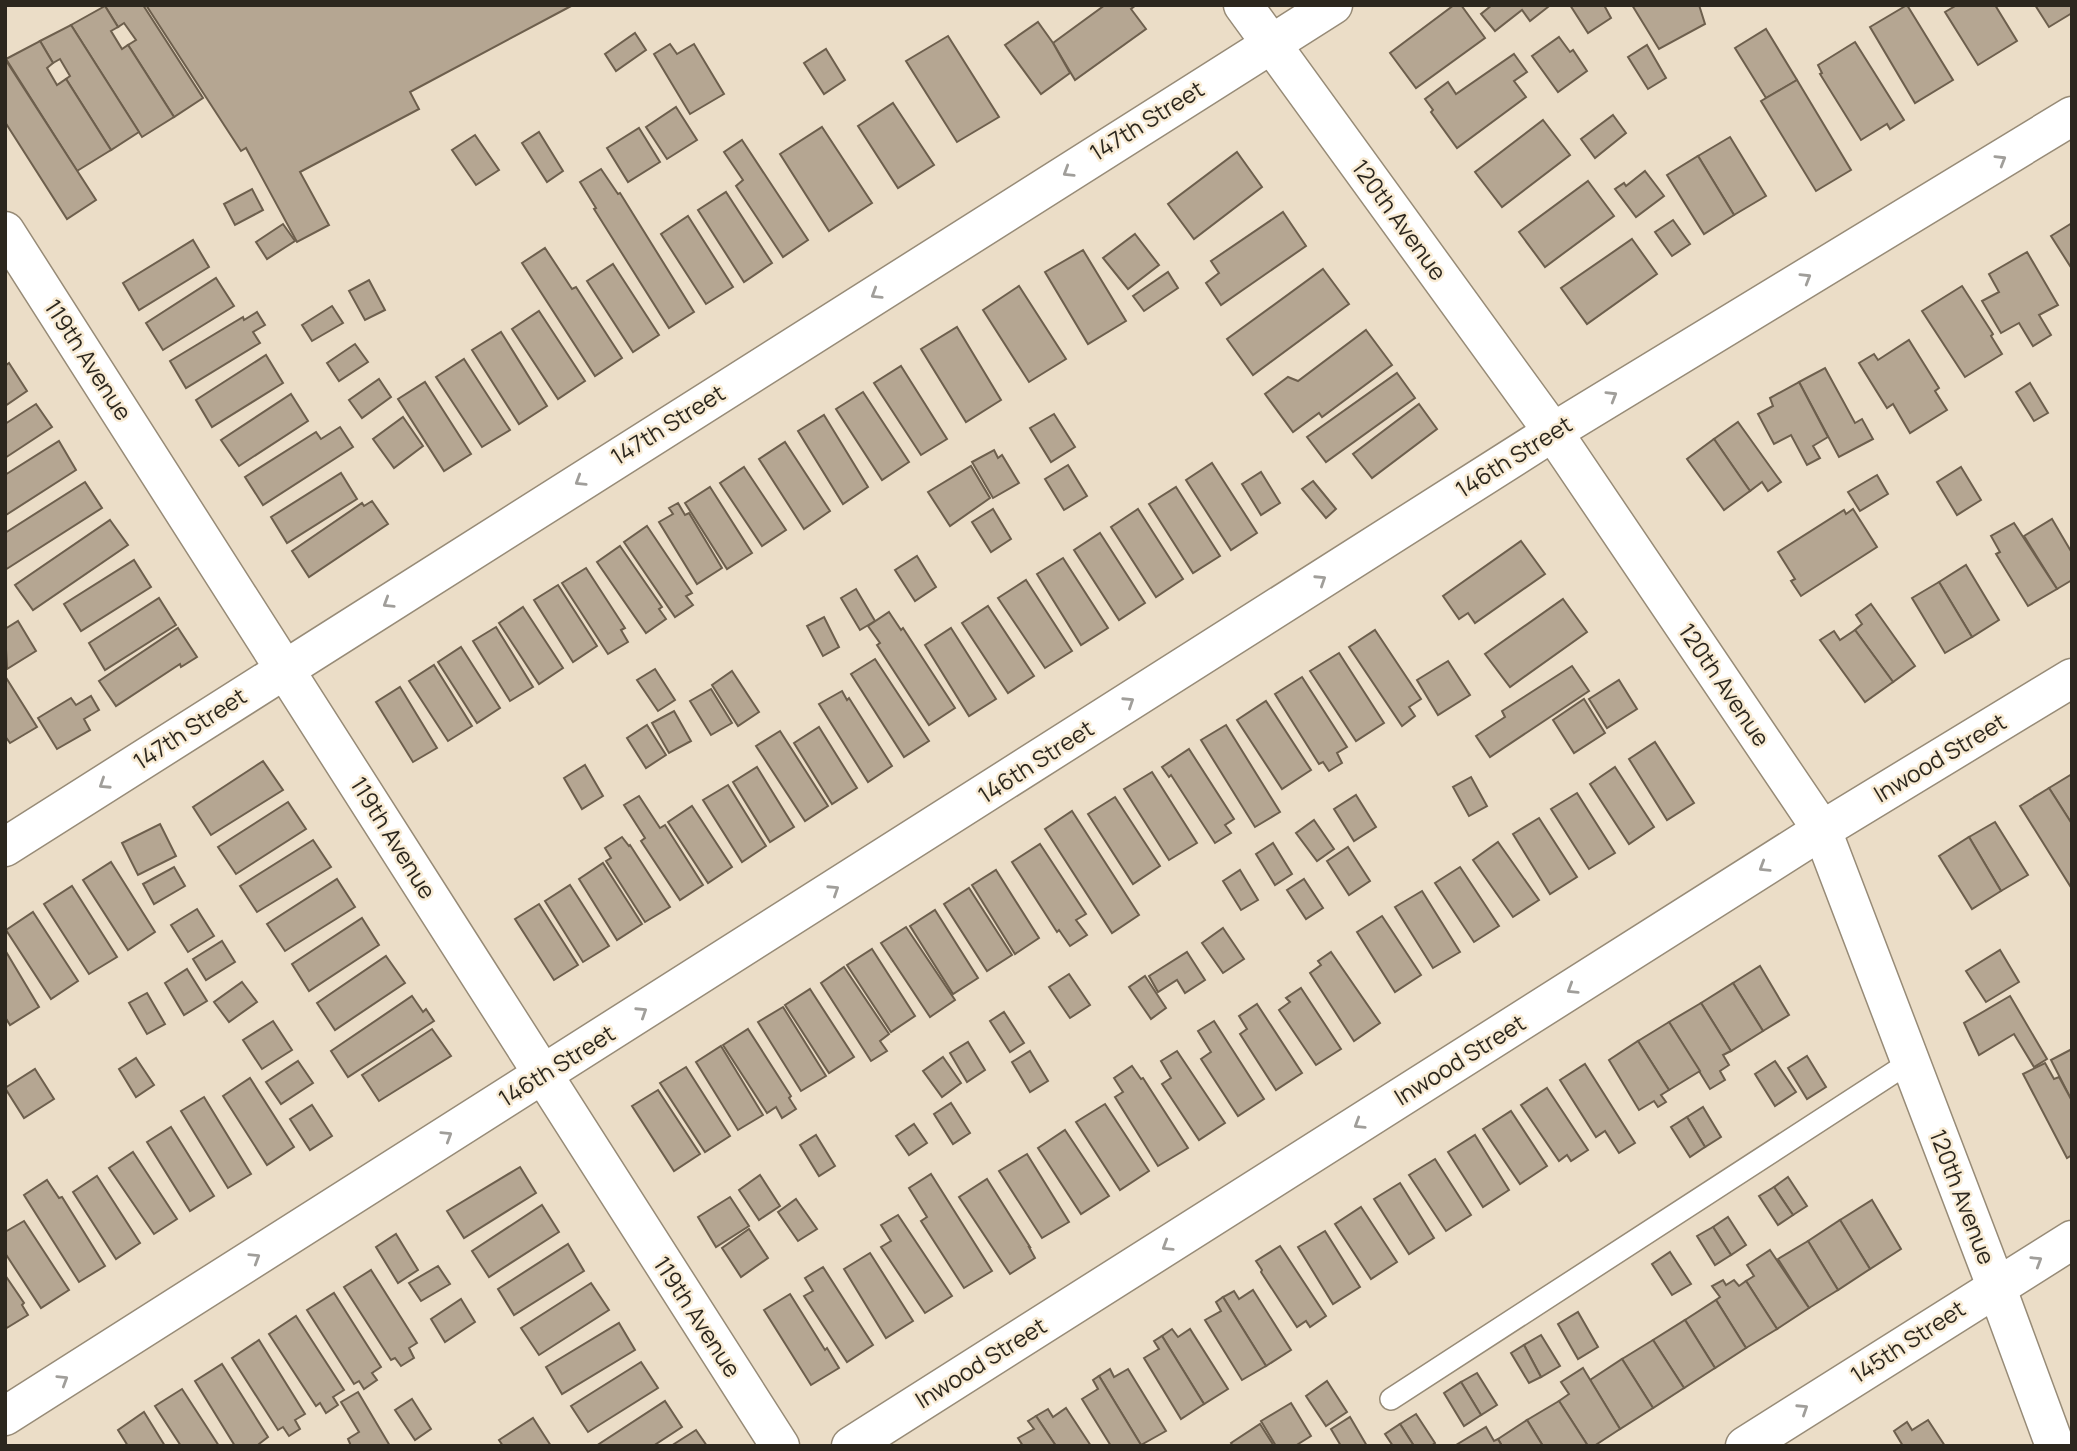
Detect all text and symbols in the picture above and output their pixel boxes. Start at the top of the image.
street label: 147th Street [1083,72,1210,168]
street label: 120th Avenue [1345,152,1455,286]
one-way arrow [1993,155,2006,168]
one-way arrow [1062,163,1075,176]
one-way arrow [1799,273,1812,286]
one-way arrow [870,285,883,298]
street label: 119th Avenue [38,293,140,426]
street label: 147th Street [604,376,731,472]
one-way arrow [1604,392,1617,405]
street label: 146th Street [1449,408,1578,505]
one-way arrow [575,473,588,486]
one-way arrow [1313,575,1326,588]
one-way arrow [383,595,396,608]
street label: 120th Avenue [1672,616,1778,752]
street label: 147th Street [127,680,252,777]
one-way arrow [1121,698,1134,710]
street label: Inwood Street [1867,705,2012,809]
street label: 146th Street [971,712,1099,810]
street label: 119th Avenue [344,770,444,905]
one-way arrow [99,776,112,789]
one-way arrow [1759,858,1772,871]
one-way arrow [826,886,839,898]
one-way arrow [1567,980,1580,993]
street label: Inwood Street [1388,1006,1531,1112]
one-way arrow [634,1008,647,1021]
street label: 146th Street [492,1017,621,1114]
one-way arrow [1354,1115,1367,1128]
street label: 120th Avenue [1922,1124,2003,1269]
one-way arrow [440,1132,453,1145]
one-way arrow [1162,1237,1175,1250]
street label: 119th Avenue [647,1250,749,1383]
one-way arrow [247,1253,260,1266]
one-way arrow [2029,1256,2042,1269]
street label: 145th Street [1844,1292,1971,1390]
street label: Inwood Street [909,1309,1052,1415]
one-way arrow [55,1375,68,1388]
one-way arrow [1795,1405,1808,1417]

